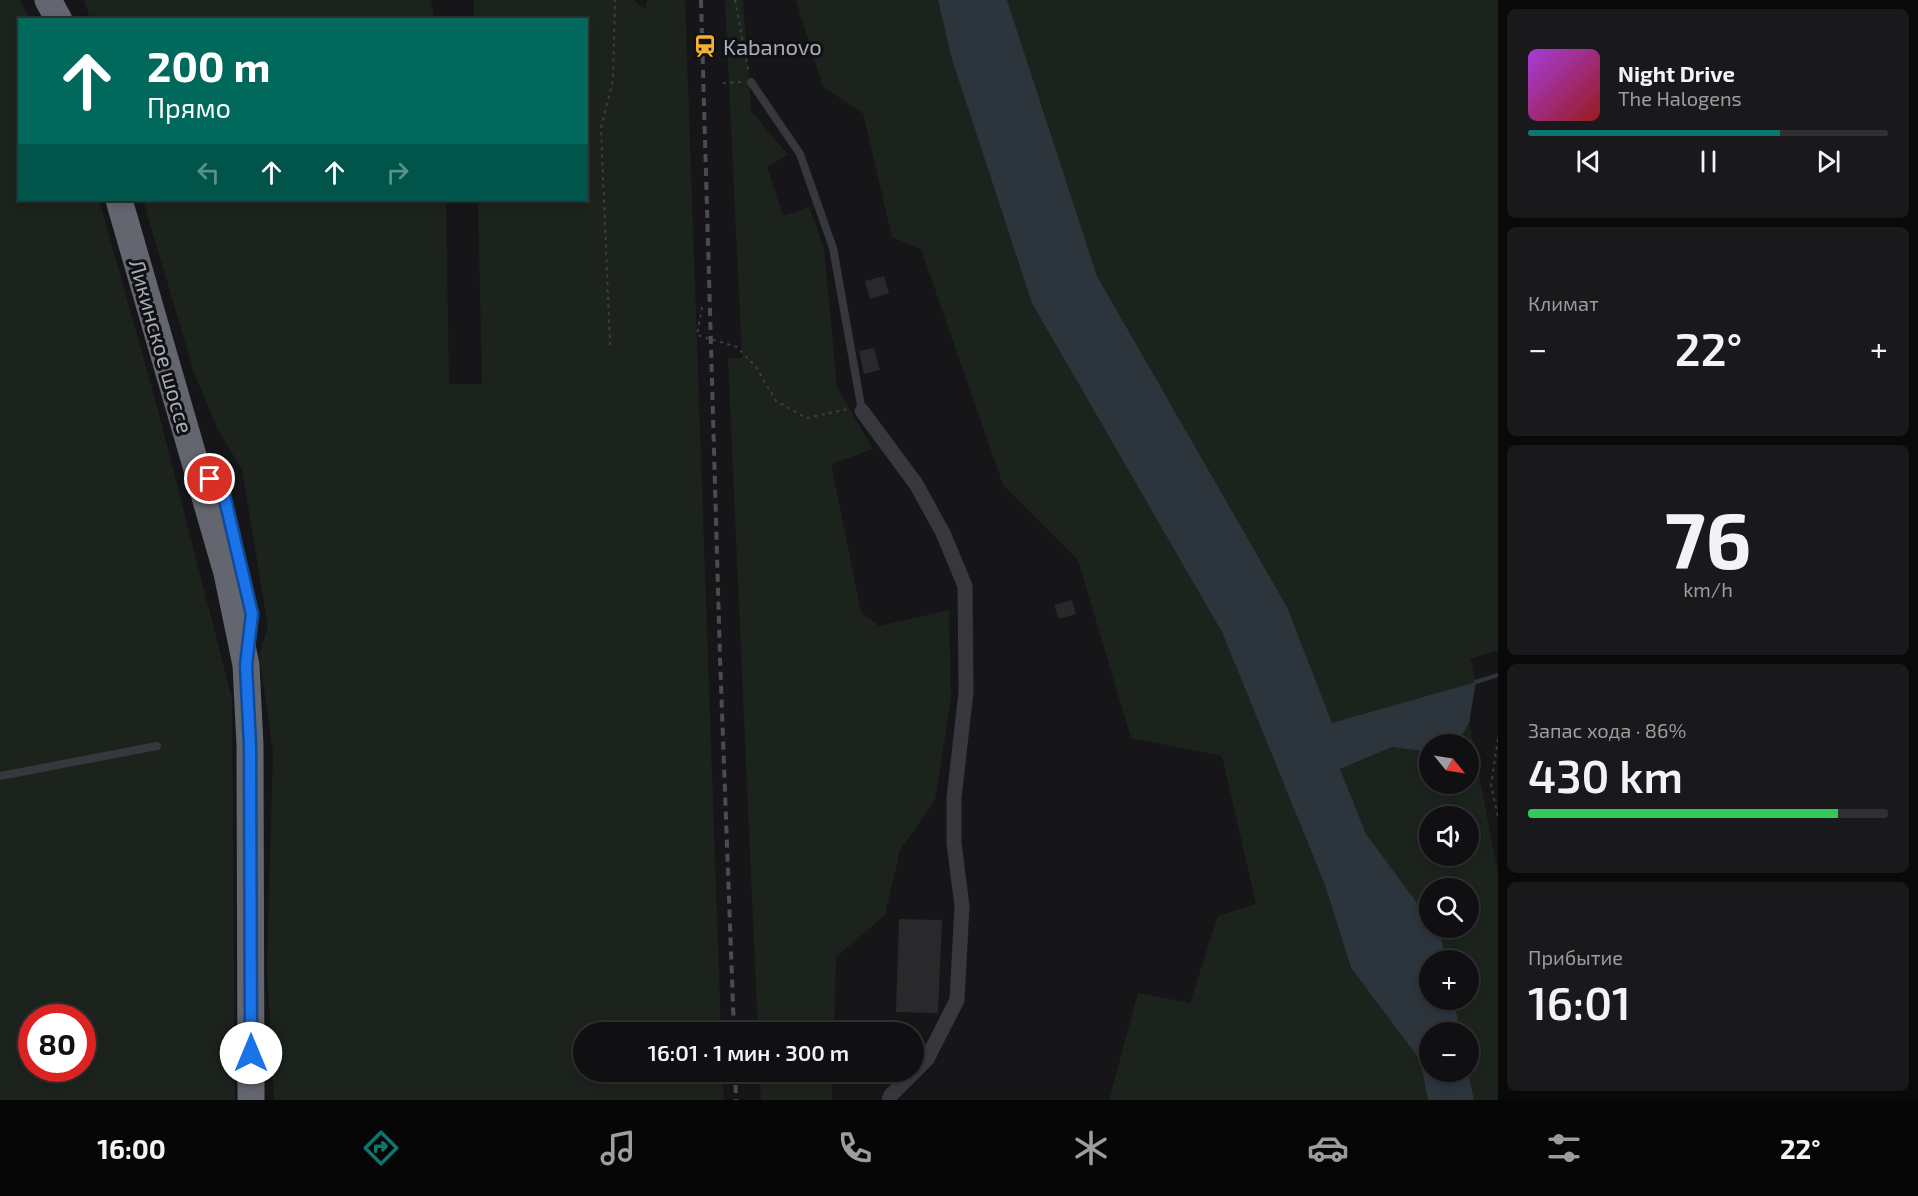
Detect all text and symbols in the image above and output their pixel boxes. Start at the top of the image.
station icon: Kabanovo [692,33,718,59]
place label: Kabanovo [723,33,822,59]
text: 200 m [147,40,270,90]
icon: ahead [48,42,126,120]
text: Night Drive [1618,60,1735,86]
text: The Halogens [1618,86,1742,110]
text: Прямо [147,91,231,123]
icon: previous [1572,145,1605,178]
icon: pause [1692,145,1725,178]
icon: next [1812,145,1845,178]
icon: left [192,156,225,189]
icon: ahead [255,156,288,189]
icon: ahead [318,156,351,189]
icon: right [381,156,414,189]
street label: Ликинское шоссе [125,256,199,436]
text: Климат [1528,291,1599,315]
text: 22° [1675,321,1742,375]
text: − [1528,328,1547,368]
text: + [1870,328,1888,368]
pin [184,453,235,504]
icon: arrive [193,462,226,495]
text: 76 [1664,491,1752,585]
text: km/h [1683,577,1733,601]
text: Запас хода · 86% [1528,718,1686,742]
north arrow [1419,734,1479,794]
map controls [1419,734,1479,1082]
text: 430 km [1528,748,1683,802]
button: sound [1419,806,1479,866]
button: search [1419,878,1479,938]
text: Прибытие [1528,945,1623,969]
button: + [1419,950,1479,1010]
text: 16:01 [1528,975,1631,1029]
speed limit sign: 80 [18,1004,96,1082]
position arrow [219,1021,283,1085]
button: − [1419,1022,1479,1082]
text: 16:01 · 1 мин · 300 m [648,1039,849,1065]
icon: directions [360,1127,402,1169]
icon: music [597,1127,639,1169]
icon: phone [834,1127,876,1169]
icon: climate [1070,1127,1112,1169]
icon: car [1307,1127,1349,1169]
icon: filters [1543,1127,1585,1169]
text: 16:00 [97,1132,166,1164]
text: 22° [1780,1132,1821,1164]

